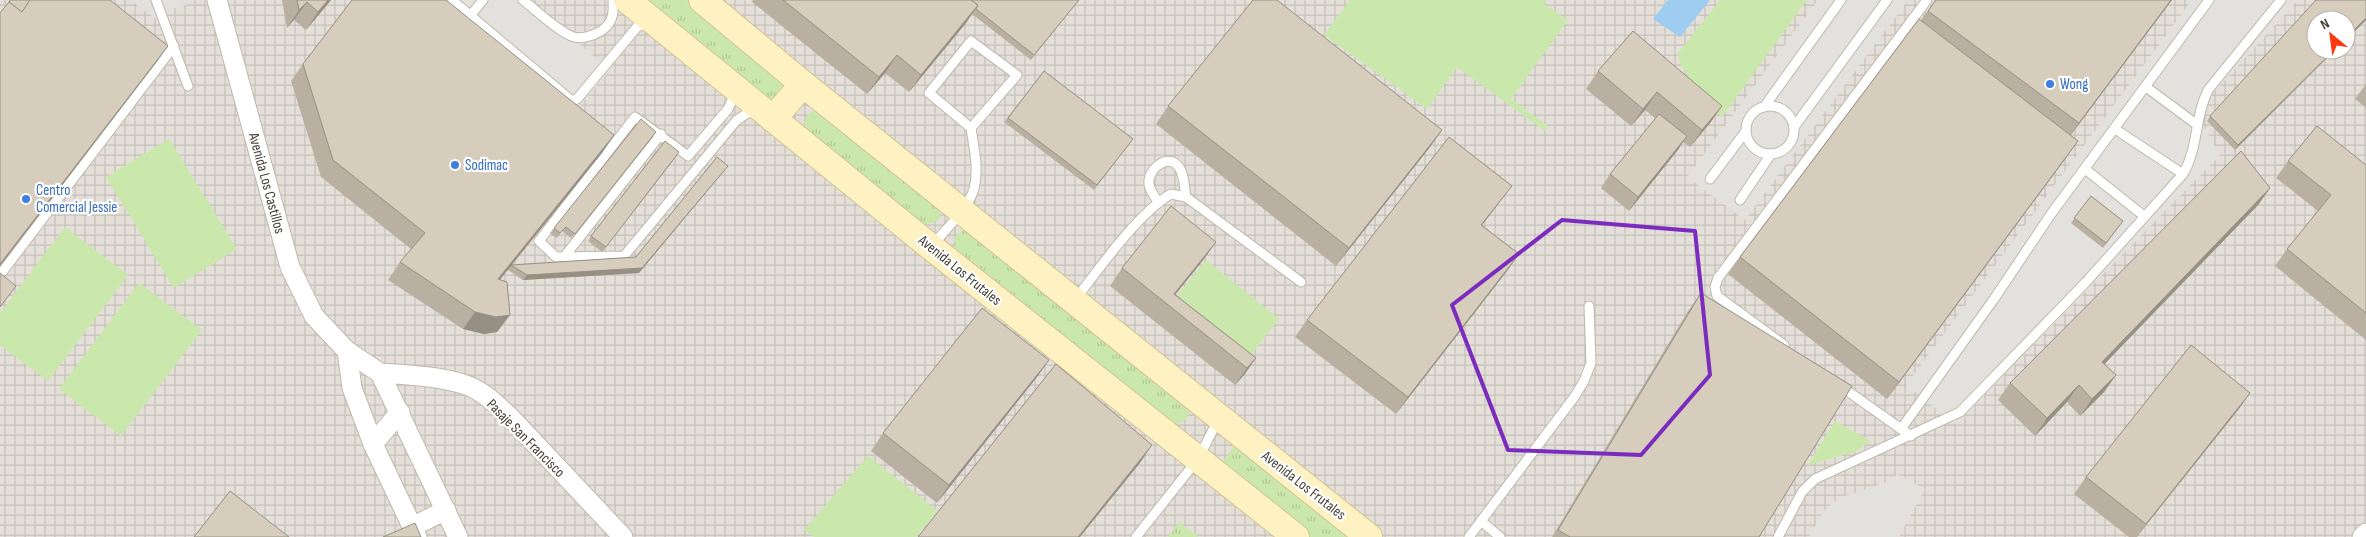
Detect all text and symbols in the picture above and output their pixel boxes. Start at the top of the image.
north arrow [2306,10,2356,60]
text: N [2318,15,2332,33]
place label: Wong [2060,75,2088,94]
marker: Wong [2044,78,2056,90]
street label: Avenida Los Castillos [244,130,289,236]
place label: Sodimac [465,156,508,175]
marker: Sodimac [449,159,461,171]
place label: Centro Comercial Jessie [36,181,117,217]
marker: Centro Comercial Jessie [20,193,32,205]
street label: Avenida Los Frutales [913,230,1005,310]
street label: Pasaje San Francisco [482,395,569,482]
street label: Avenida Los Frutales [1257,446,1350,524]

